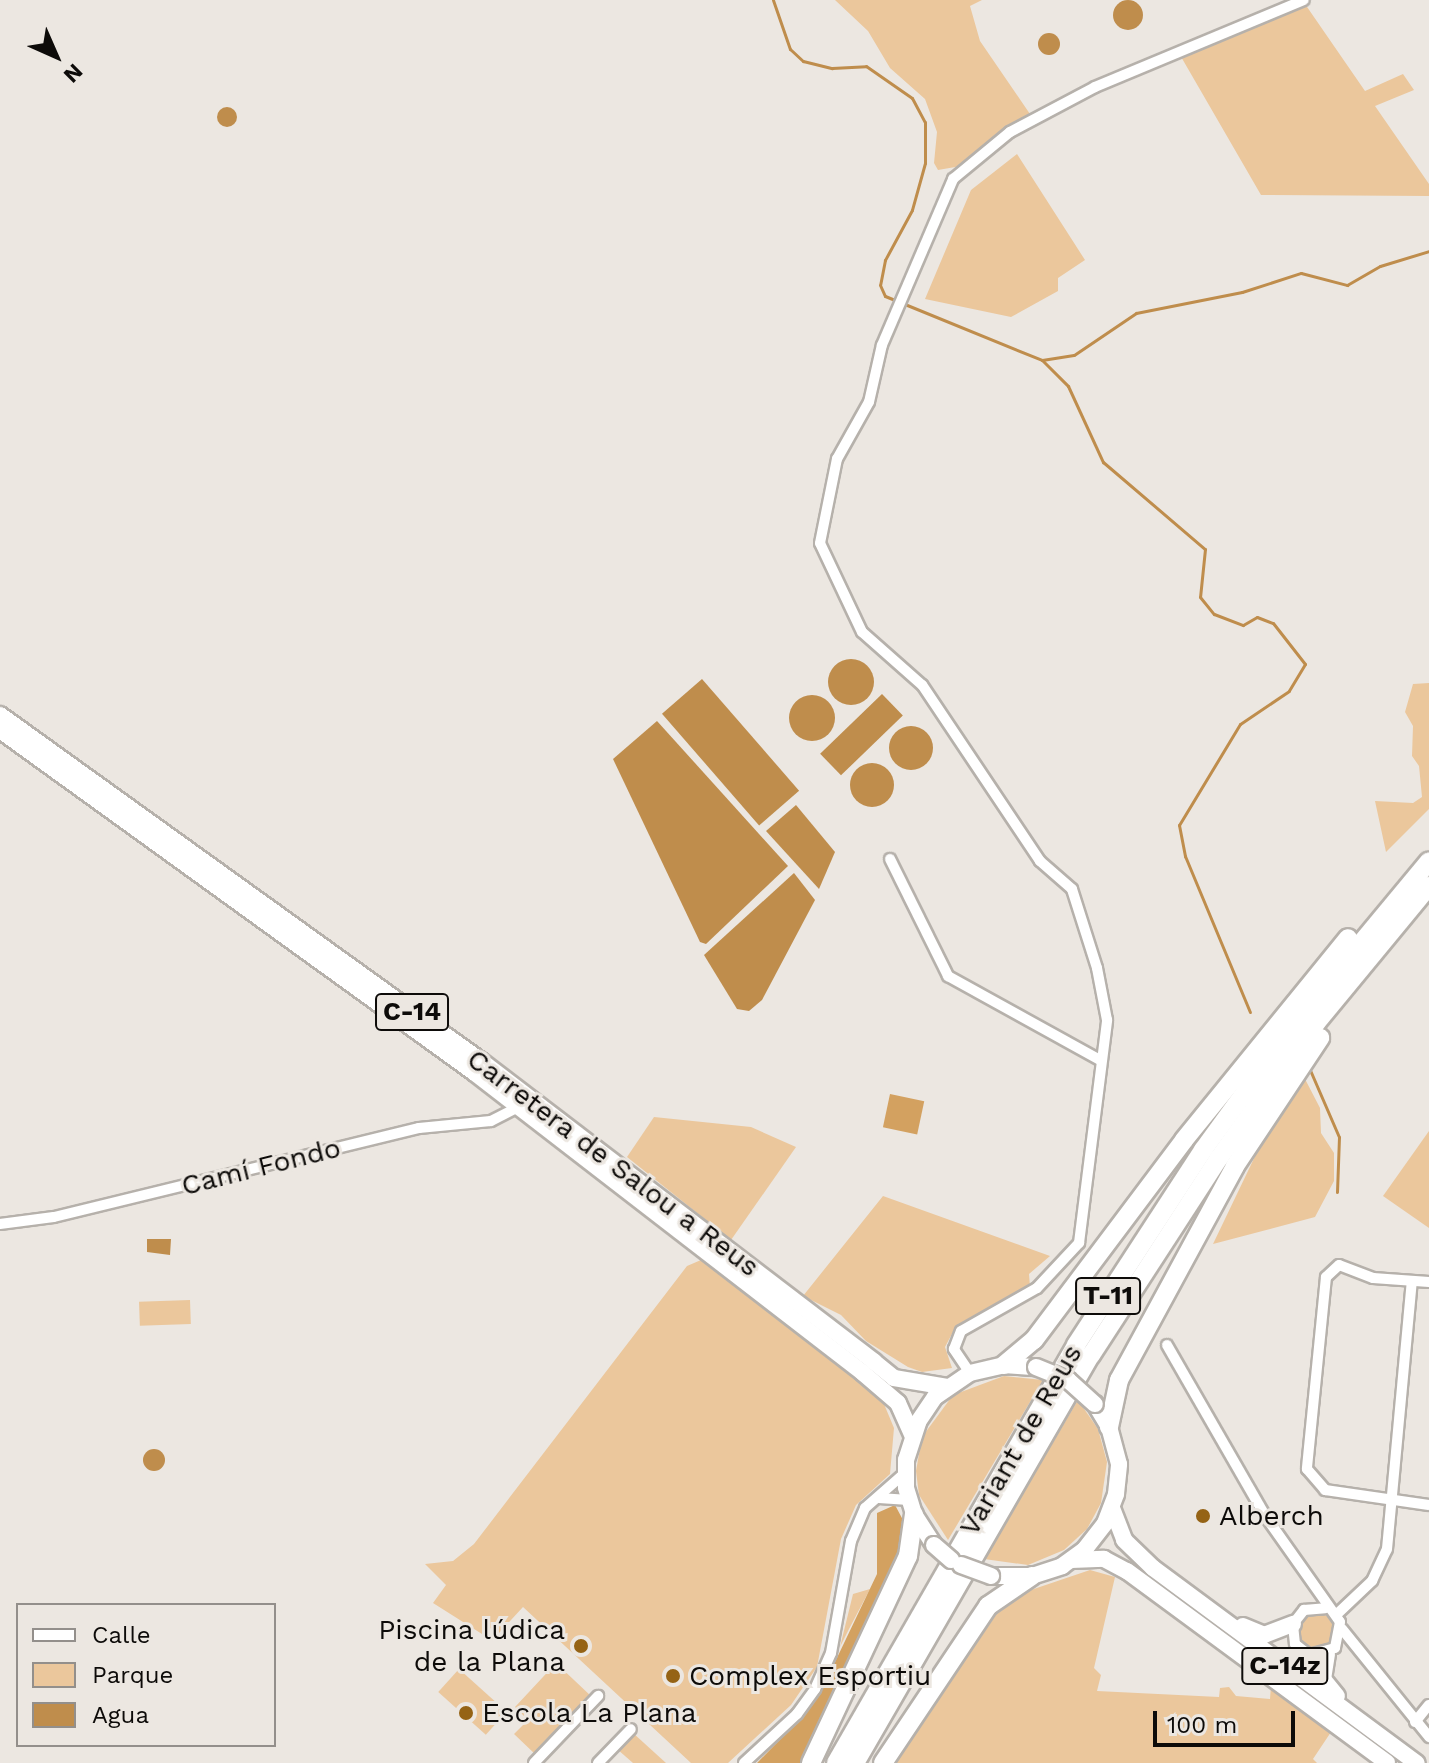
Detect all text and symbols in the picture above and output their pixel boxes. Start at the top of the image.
north arrow [16,16,96,96]
text: N [59,59,88,88]
road number: C-14 [374,990,450,1034]
street label: Carretera de Salou a Reus [460,1042,766,1284]
street label: Camí Fondo [178,1131,344,1203]
road number: T-11 [1074,1274,1142,1318]
street label: Variant de Reus [953,1338,1089,1542]
place label: Alberch [1219,1499,1324,1533]
marker: Alberch [1194,1507,1212,1525]
legend [16,1603,276,1747]
place label: Piscina lúdica de la Plana [377,1613,565,1679]
text: Calle [92,1621,151,1649]
marker: Piscina lúdica de la Plana [572,1637,590,1655]
road number: C-14z [1241,1644,1329,1688]
place label: Complex Esportiu [689,1659,932,1693]
text: Parque [92,1661,173,1689]
marker: Complex Esportiu [664,1667,682,1685]
scale bar [1157,1695,1299,1745]
place label: Escola La Plana [482,1696,698,1730]
text: Agua [92,1701,149,1729]
marker: Escola La Plana [457,1704,475,1722]
text: 100 m [1167,1711,1237,1739]

